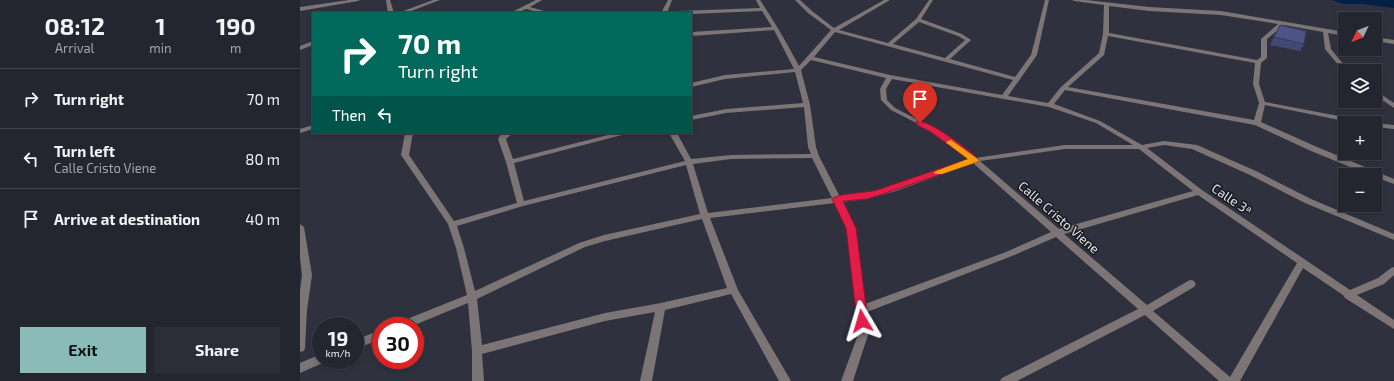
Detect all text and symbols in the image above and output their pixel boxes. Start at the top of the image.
text: 08:12 [44,11,105,40]
text: 1 [155,11,166,40]
text: 190 [216,11,256,40]
north arrow [1338,12,1382,56]
map controls [1338,12,1382,212]
text: 70 m [398,26,461,60]
icon: right [332,28,384,80]
text: Arrival [55,40,94,56]
text: min [149,40,172,56]
text: m [230,40,241,56]
text: Turn right [398,60,478,82]
button: layers [1338,64,1382,108]
pin [903,82,937,123]
icon: right [20,88,42,110]
icon: arrive [909,88,931,110]
text: Turn right [54,90,124,108]
text: 70 m [247,90,280,108]
icon: left [374,104,396,126]
text: Then [332,106,366,124]
button: + [1338,116,1382,160]
text: Turn left [54,142,115,160]
icon: left [20,148,42,170]
text: 80 m [245,150,280,168]
text: Calle Cristo Viene [54,160,156,176]
button: − [1338,168,1382,212]
street label: Calle Cristo Viene [1015,177,1103,257]
street label: Calle 3ª [1209,180,1255,218]
icon: arrive [20,208,42,230]
text: Arrive at destination [54,210,200,228]
text: 40 m [245,210,280,228]
position arrow [841,300,883,342]
speed limit sign: 30 [372,317,424,369]
text: 19 [328,326,348,350]
button: Exit [20,327,146,373]
button: Share [154,327,280,373]
text: km/h [326,347,350,359]

